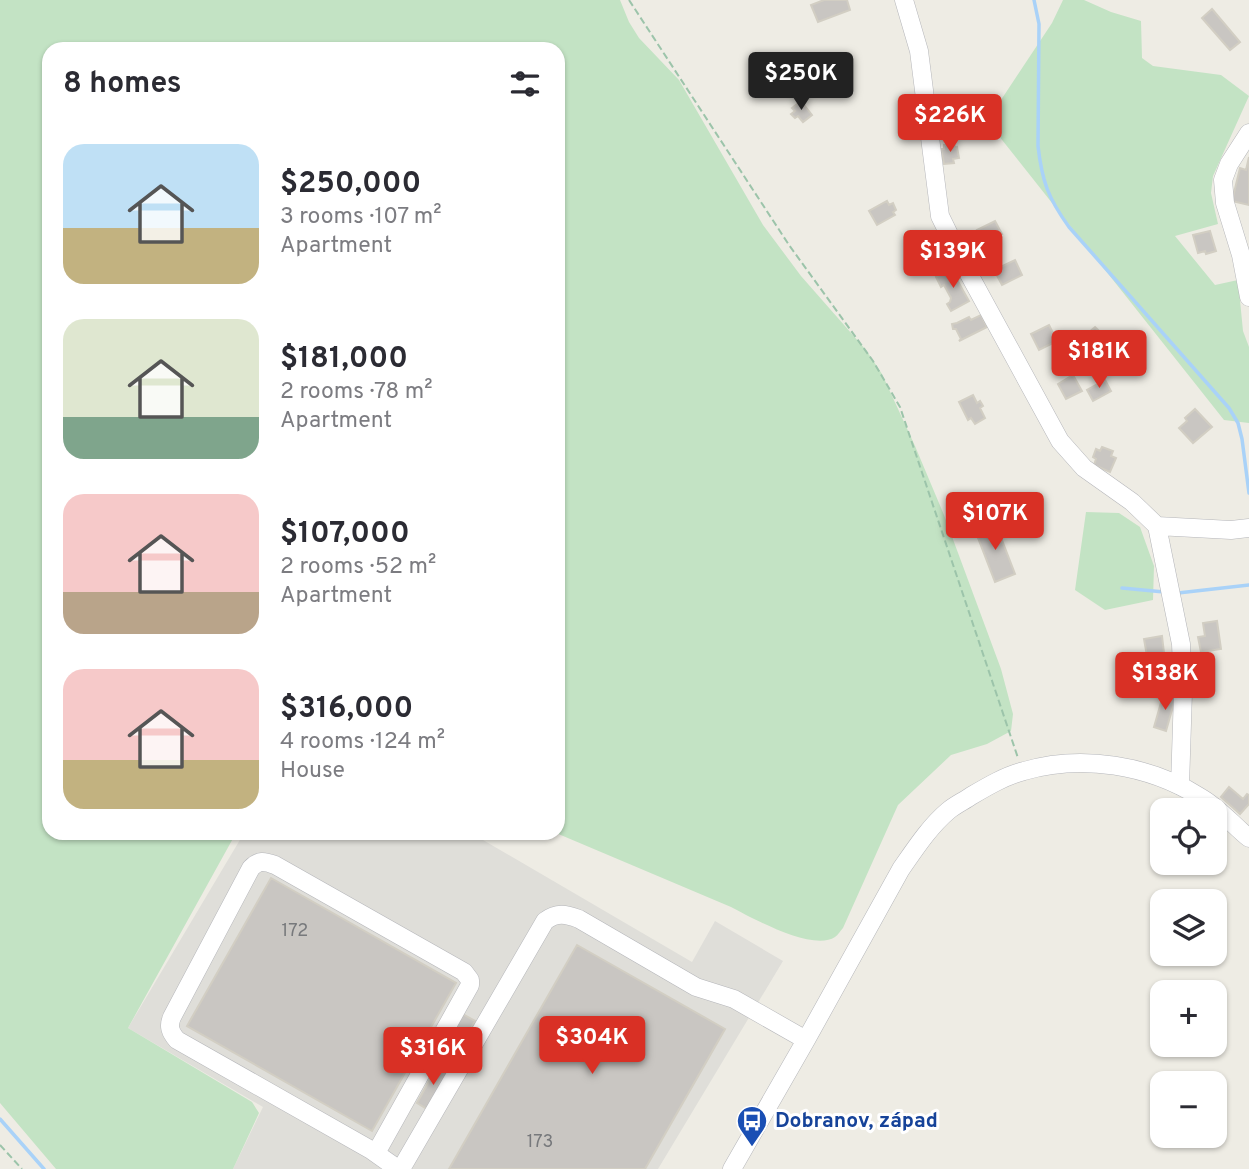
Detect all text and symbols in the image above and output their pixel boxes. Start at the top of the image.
pin: $250K [752,52,850,112]
text: $250K [764,60,838,89]
icon: filters [506,65,544,103]
text: 8 homes [63,66,182,103]
pin: $226K [901,94,999,154]
text: $226K [914,102,986,131]
text: $250,000 [280,166,421,203]
icon: home [119,172,203,256]
text: 3 rooms · 107 m² [280,203,442,232]
pin: $139K [904,230,1002,290]
text: Apartment [280,232,392,261]
text: $139K [919,238,987,267]
pin: $181K [1050,330,1148,390]
text: $181K [1068,338,1130,367]
text: $181,000 [280,341,408,378]
icon: home [119,347,203,431]
text: 2 rooms · 78 m² [280,378,433,407]
text: Apartment [280,407,392,436]
pin: $107K [946,492,1044,552]
text: $107K [962,500,1028,529]
text: $107,000 [280,516,410,553]
icon: home [119,522,203,606]
text: 2 rooms · 52 m² [280,553,436,582]
text: Apartment [280,582,392,611]
pin: $138K [1116,652,1214,712]
text: $138K [1131,660,1199,689]
text: $316,000 [280,691,413,728]
icon: home [119,697,203,781]
text: 4 rooms · 124 m² [280,728,445,757]
text: House [280,757,345,786]
map controls [1150,798,1227,1148]
button: locate [1150,798,1227,875]
button: layers [1150,889,1227,966]
house number: 172 [282,920,308,943]
button: + [1150,980,1227,1057]
pin: $304K [543,1016,641,1076]
text: $304K [555,1024,629,1053]
pin: $316K [384,1028,482,1087]
text: $316K [399,1035,467,1064]
button: − [1150,1071,1227,1148]
bus stop icon: Dobranov, západ [735,1104,769,1148]
place label: Dobranov, západ [775,1108,938,1135]
house number: 173 [527,1131,553,1154]

